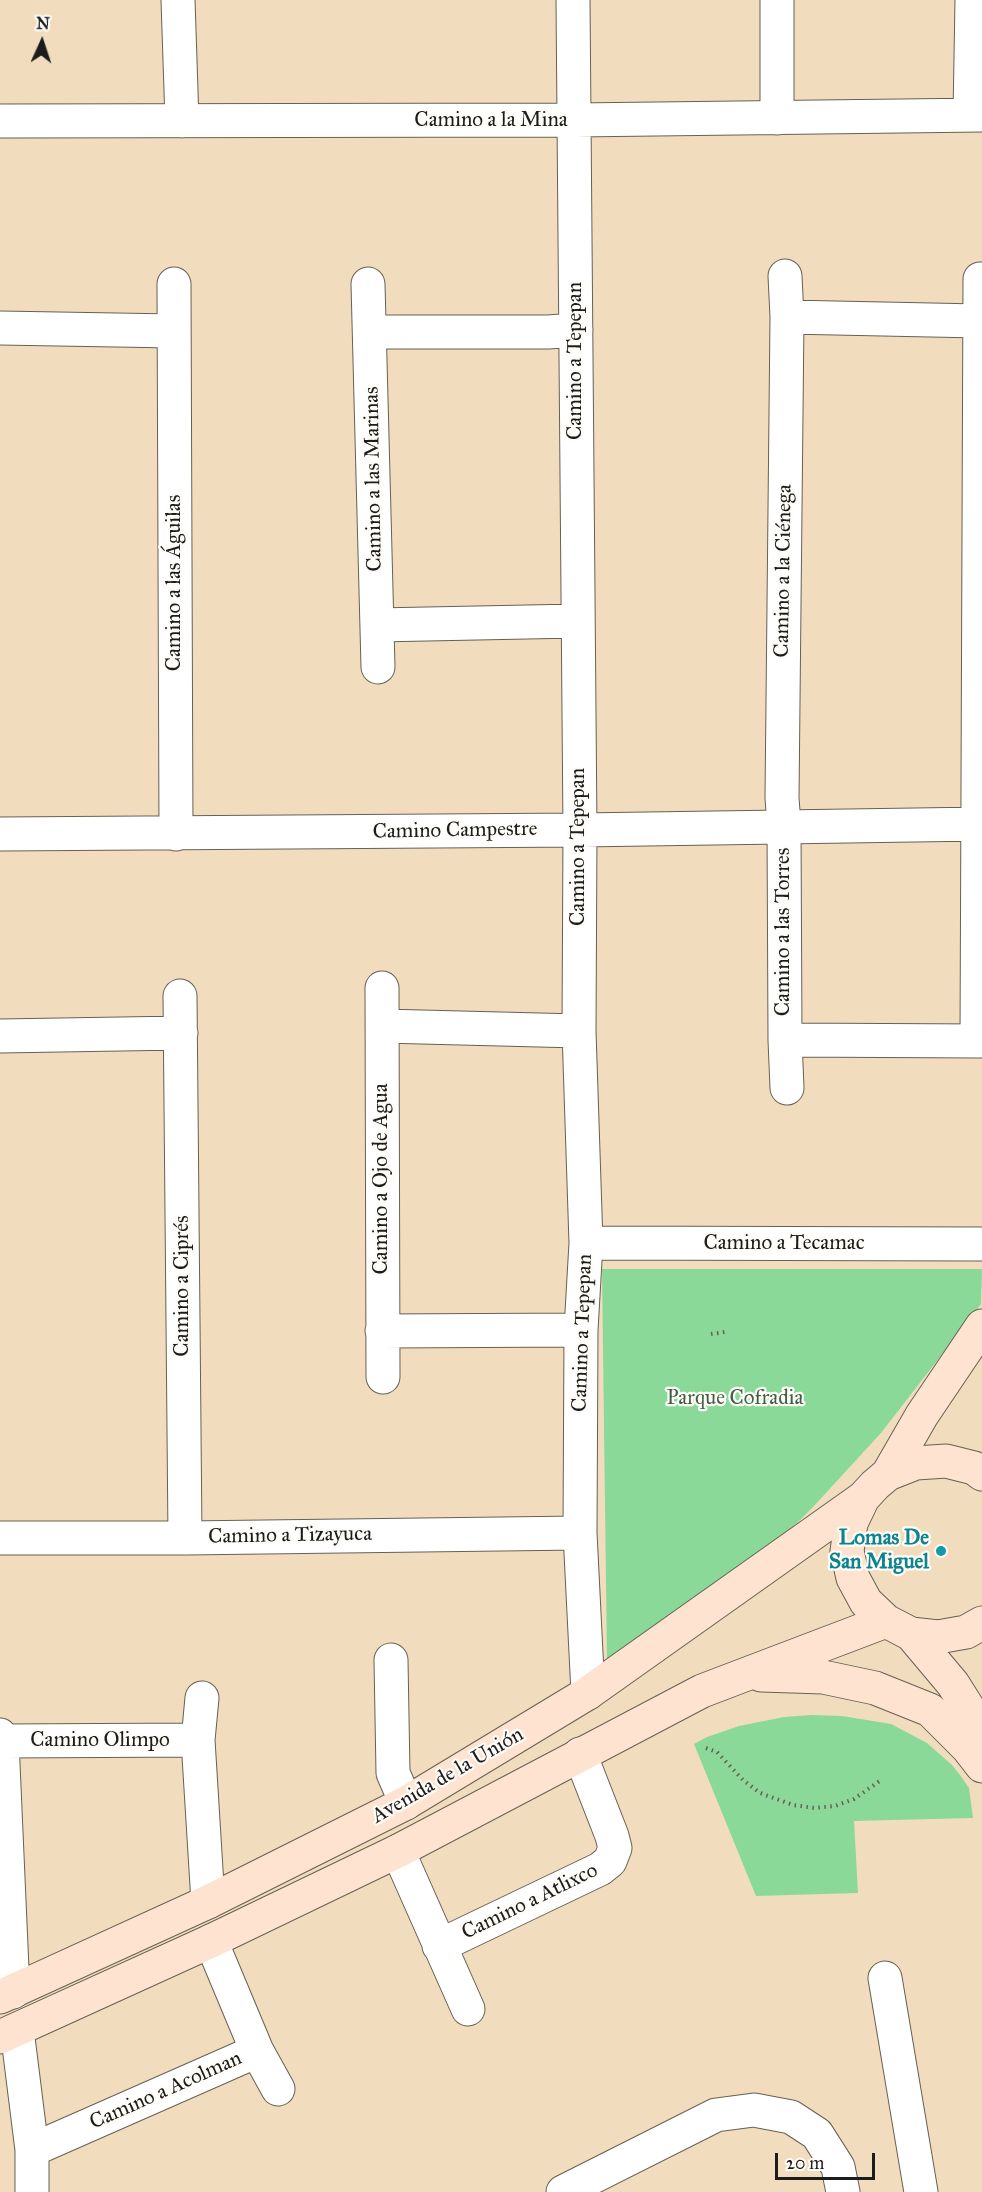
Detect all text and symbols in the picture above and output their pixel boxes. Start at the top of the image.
north arrow [12,12,72,72]
text: N [36,14,50,33]
street label: Camino a la Mina [414,108,568,134]
street label: Camino a Tepepan [563,282,589,440]
street label: Camino a las Marinas [360,386,388,572]
street label: Camino a la Ciénega [770,484,798,658]
street label: Camino a las Águilas [162,495,188,671]
street label: Camino a Tepepan [566,768,592,926]
street label: Camino Campestre [372,817,538,845]
street label: Camino a las Torres [771,848,797,1016]
street label: Camino a Ojo de Agua [369,1083,395,1275]
street label: Camino a Ciprés [170,1215,196,1357]
street label: Camino a Tecamac [703,1231,865,1257]
street label: Camino a Tepepan [568,1254,598,1412]
park label: Parque Cofradia [667,1386,803,1412]
street label: Camino a Tizayuca [208,1522,372,1550]
place label: Lomas De San Miguel [829,1526,929,1576]
marker: Lomas De San Miguel [934,1544,948,1558]
street label: Avenida de la Unión [368,1722,528,1830]
street label: Camino Olimpo [30,1728,170,1754]
street label: Camino a Atlixco [458,1858,602,1946]
street label: Camino a Acolman [86,2046,246,2136]
scale bar [778,2141,878,2179]
text: 20 m [786,2152,824,2174]

